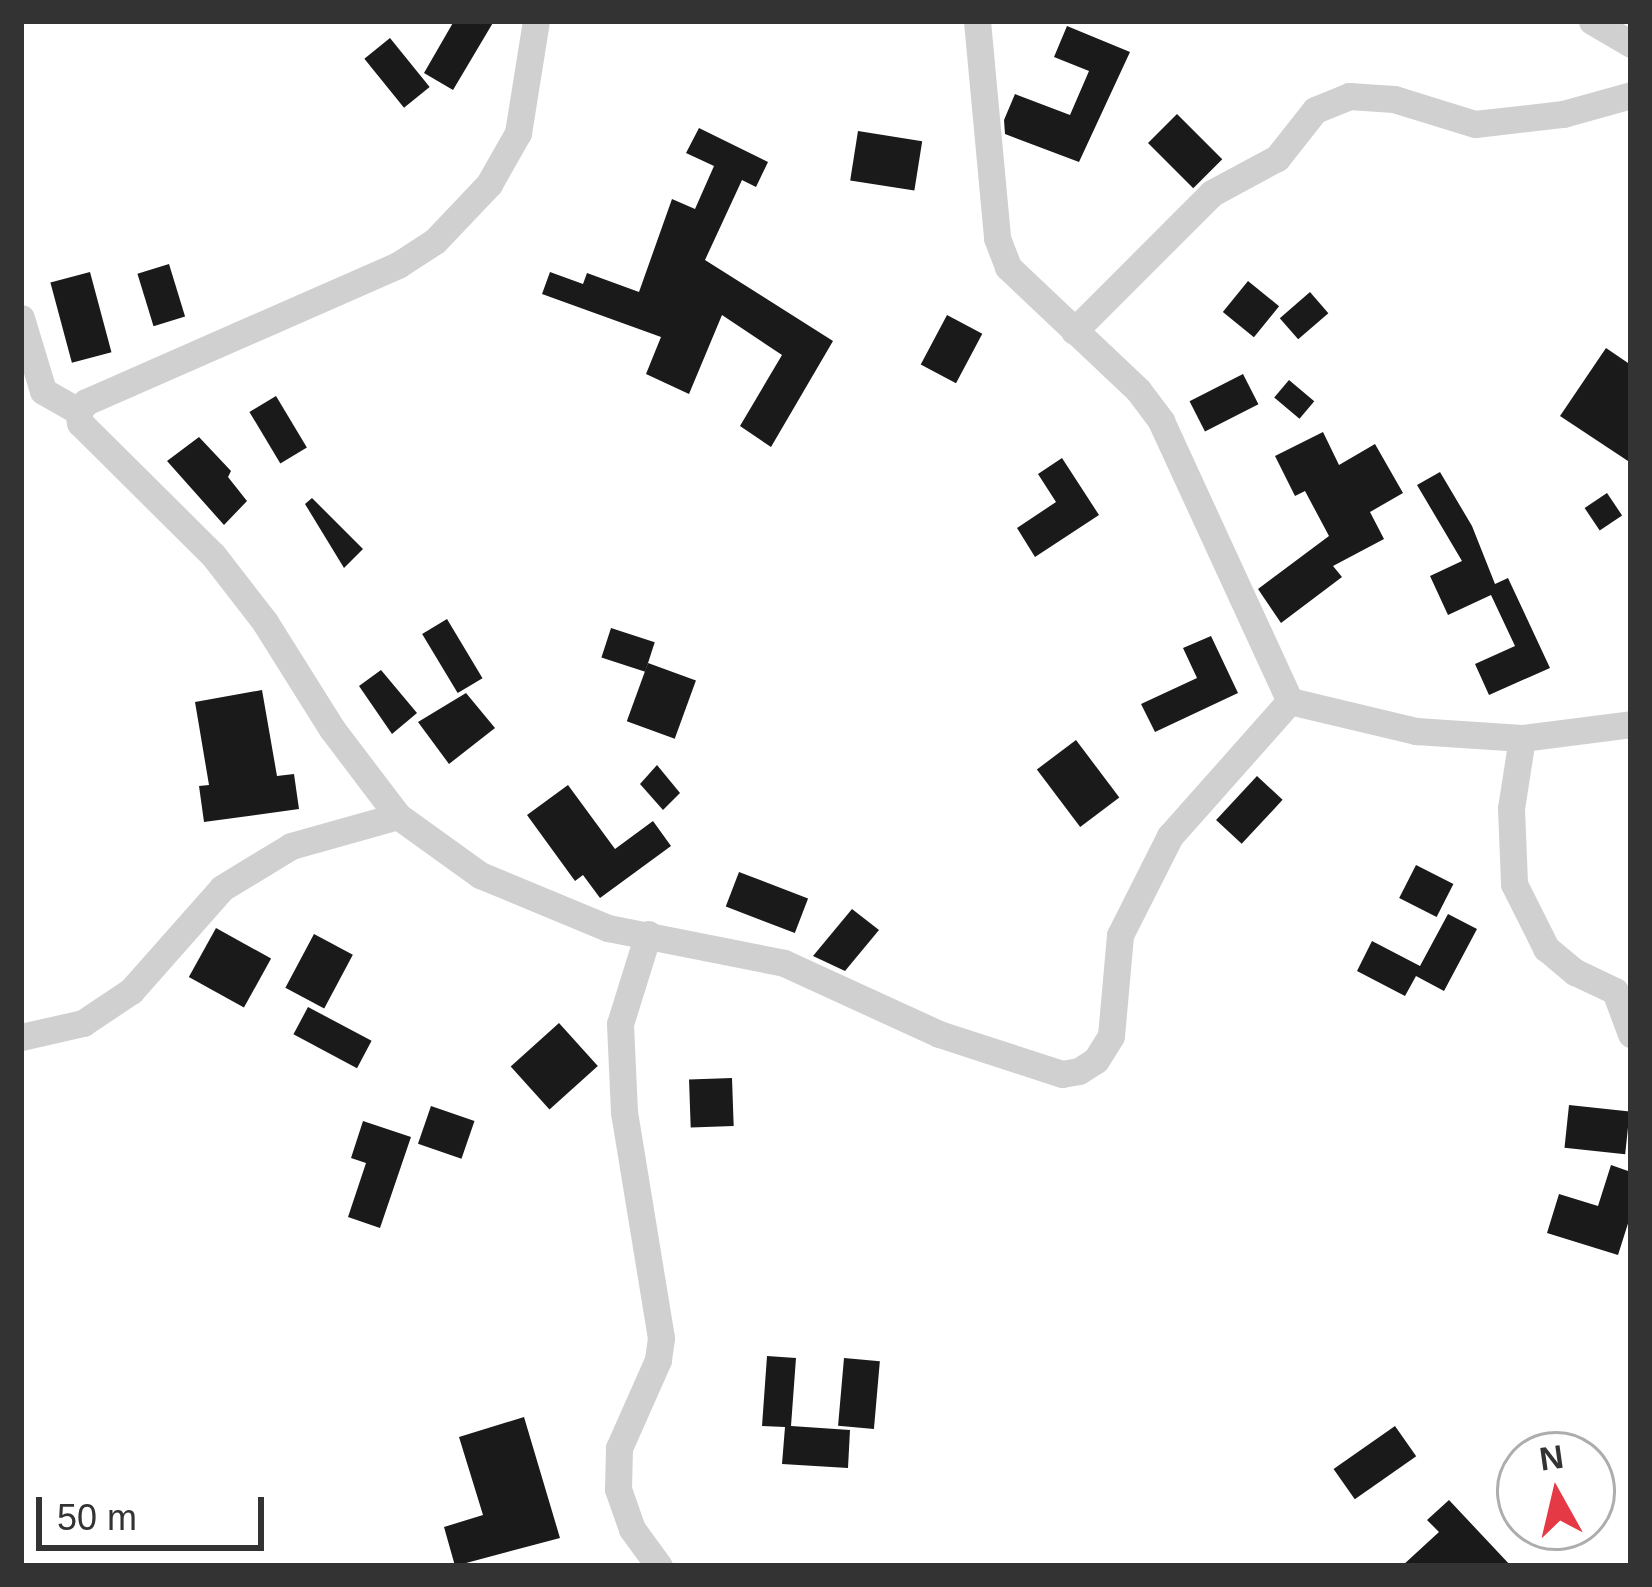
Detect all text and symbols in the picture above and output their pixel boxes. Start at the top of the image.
north arrow [1496,1431,1616,1551]
text: N [1537,1438,1566,1478]
scale bar [42,1473,270,1547]
text: 50 m [57,1497,137,1538]

